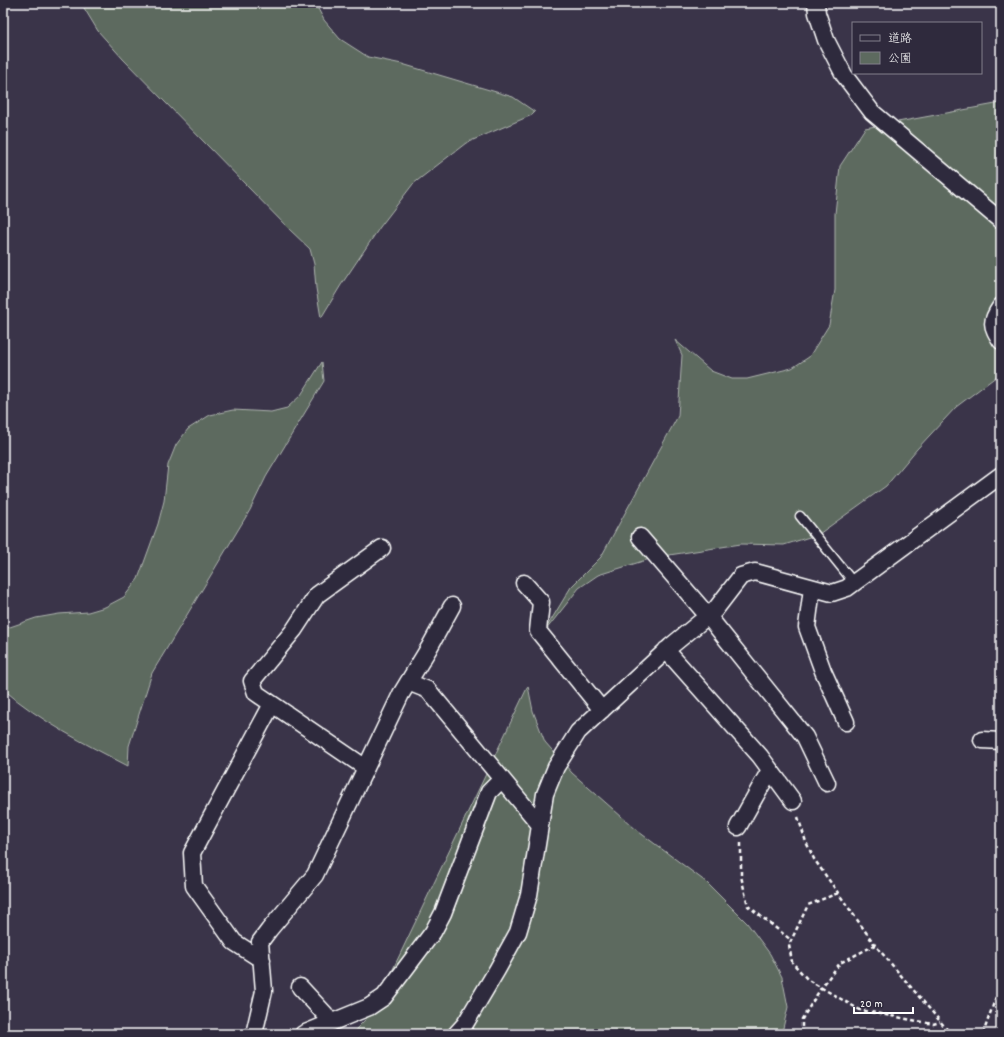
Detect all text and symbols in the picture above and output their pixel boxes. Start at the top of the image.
legend [852,22,982,74]
text: 道路 [888,31,912,48]
text: 公園 [888,51,912,68]
scale bar [854,989,913,1015]
text: 20 m [860,996,883,1013]

